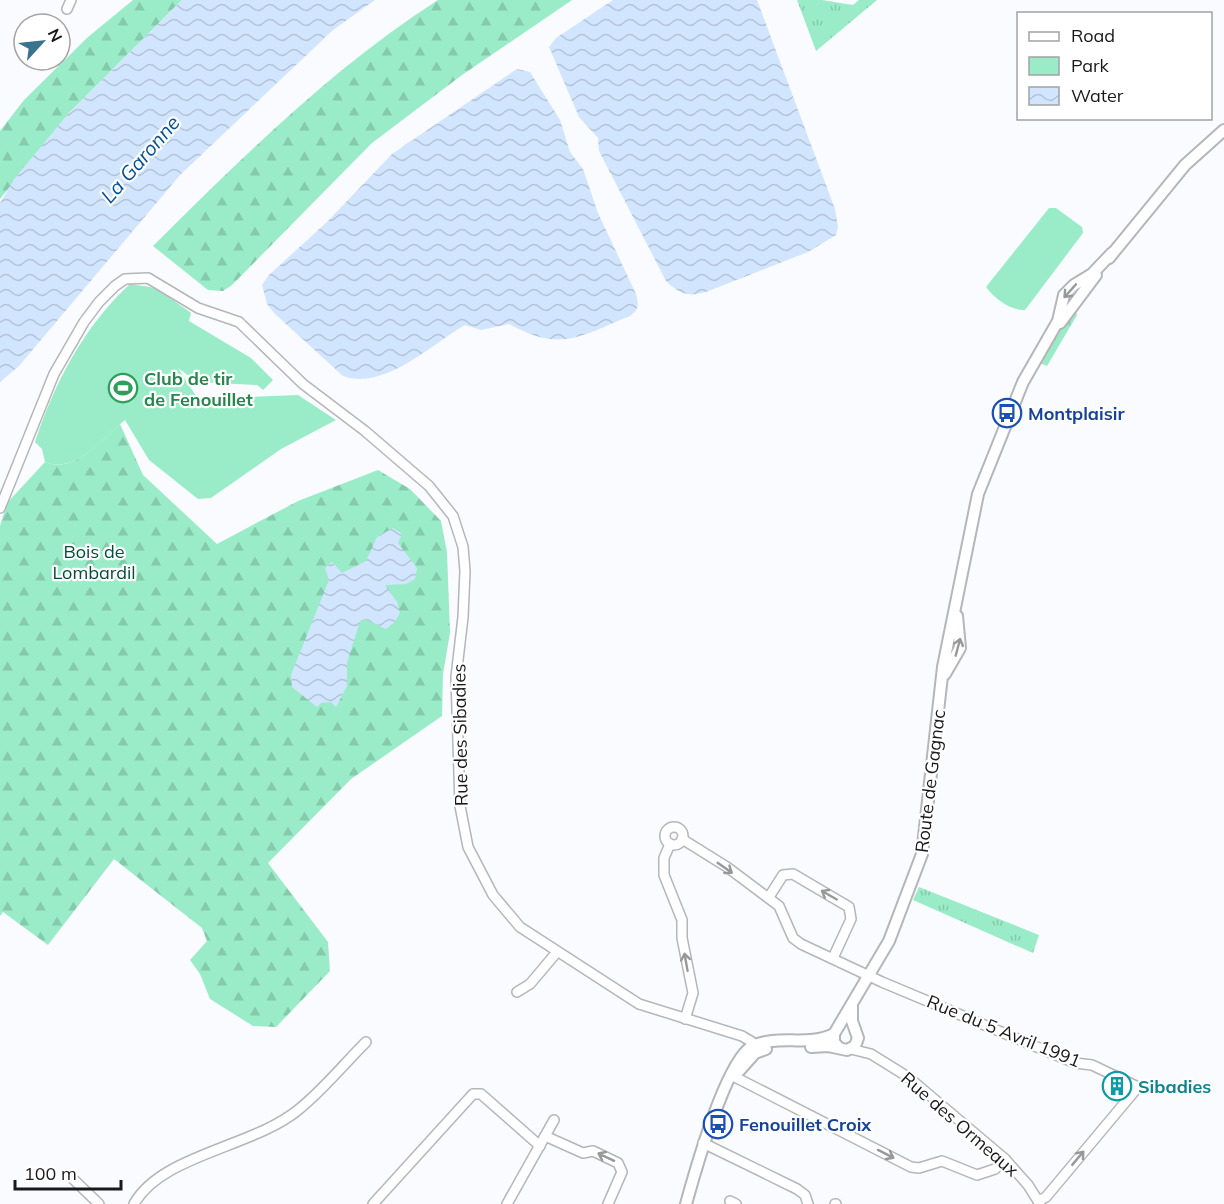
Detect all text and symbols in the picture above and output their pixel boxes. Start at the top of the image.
north arrow [12,12,72,72]
legend [1017,12,1212,120]
text: Road [1071,24,1115,47]
text: N [44,25,67,45]
text: Park [1071,54,1110,77]
text: Water [1071,84,1124,107]
water label: La Garonne [95,110,185,208]
one-way arrow [1063,283,1077,299]
place label: Club de tir de Fenouillet [144,367,253,411]
sports icon: Club de tir de Fenouillet [107,372,139,404]
bus stop icon: Montplaisir [991,397,1023,429]
place label: Montplaisir [1028,402,1125,425]
park label: Bois de Lombardil [52,540,136,584]
one-way arrow [953,638,964,657]
street label: Rue des Sibadies [447,664,473,806]
street label: Route de Gagnac [910,708,950,854]
one-way arrow [717,862,733,874]
one-way arrow [821,888,838,900]
one-way arrow [680,953,691,973]
street label: Rue du 5 Avril 1991 [924,990,1084,1072]
street label: Rue des Ormeaux [896,1067,1024,1182]
building icon: Sibadies [1101,1070,1133,1102]
place label: Sibadies [1138,1075,1211,1098]
bus stop icon: Fenouillet Croix [702,1108,734,1140]
place label: Fenouillet Croix [739,1113,872,1136]
one-way arrow [877,1148,894,1160]
one-way arrow [598,1151,616,1163]
one-way arrow [1071,1151,1084,1167]
scale bar [15,1153,122,1191]
text: 100 m [24,1162,77,1185]

